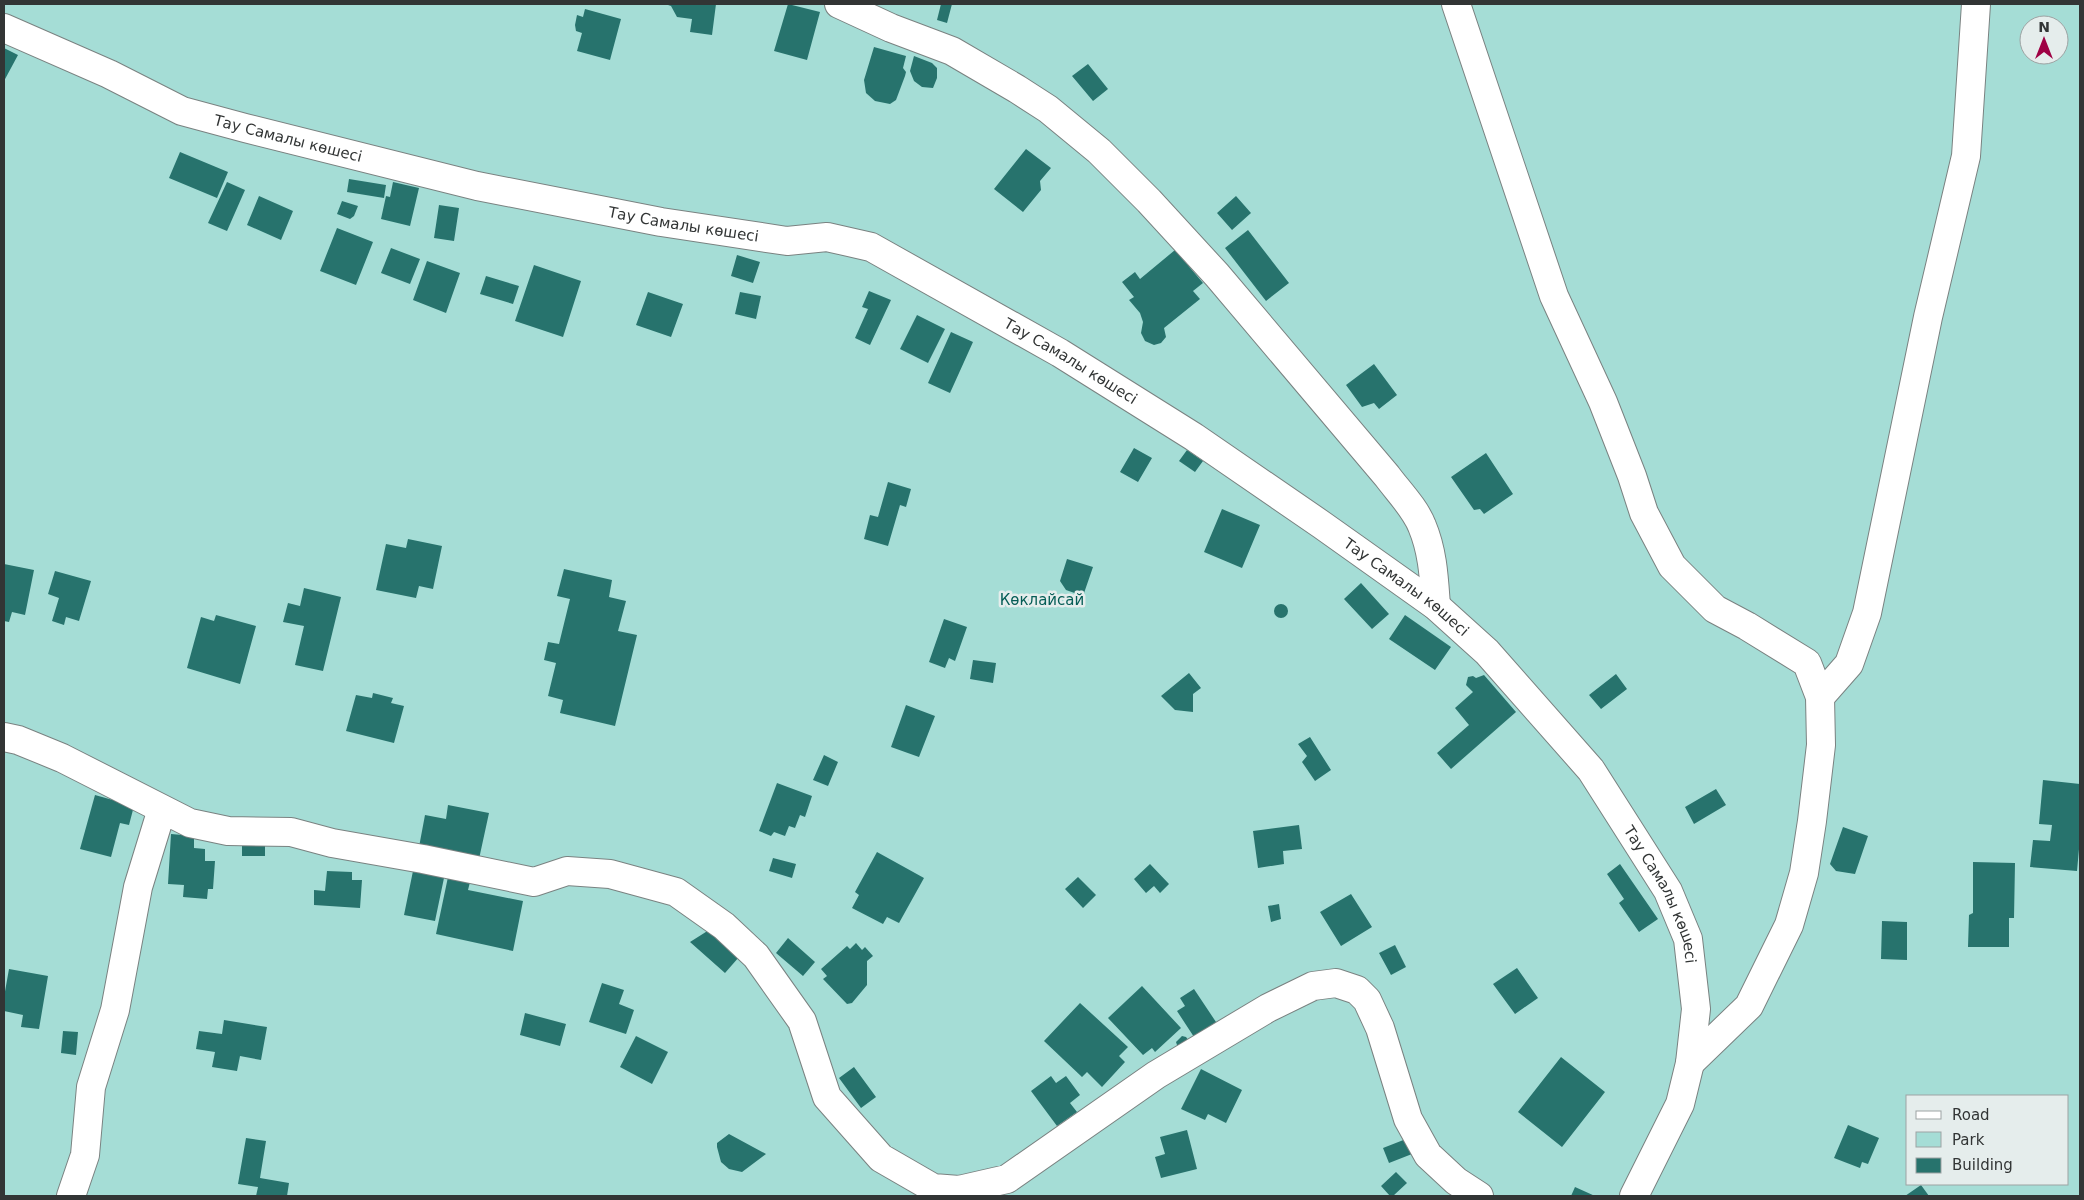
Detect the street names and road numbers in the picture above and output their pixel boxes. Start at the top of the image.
street label: Тау Самалы көшесі [211,111,364,166]
street label: Тау Самалы көшесі [606,203,760,246]
street label: Тау Самалы көшесі [1000,314,1140,408]
street label: Тау Самалы көшесі [1339,534,1472,640]
street label: Тау Самалы көшесі [1619,822,1700,964]

